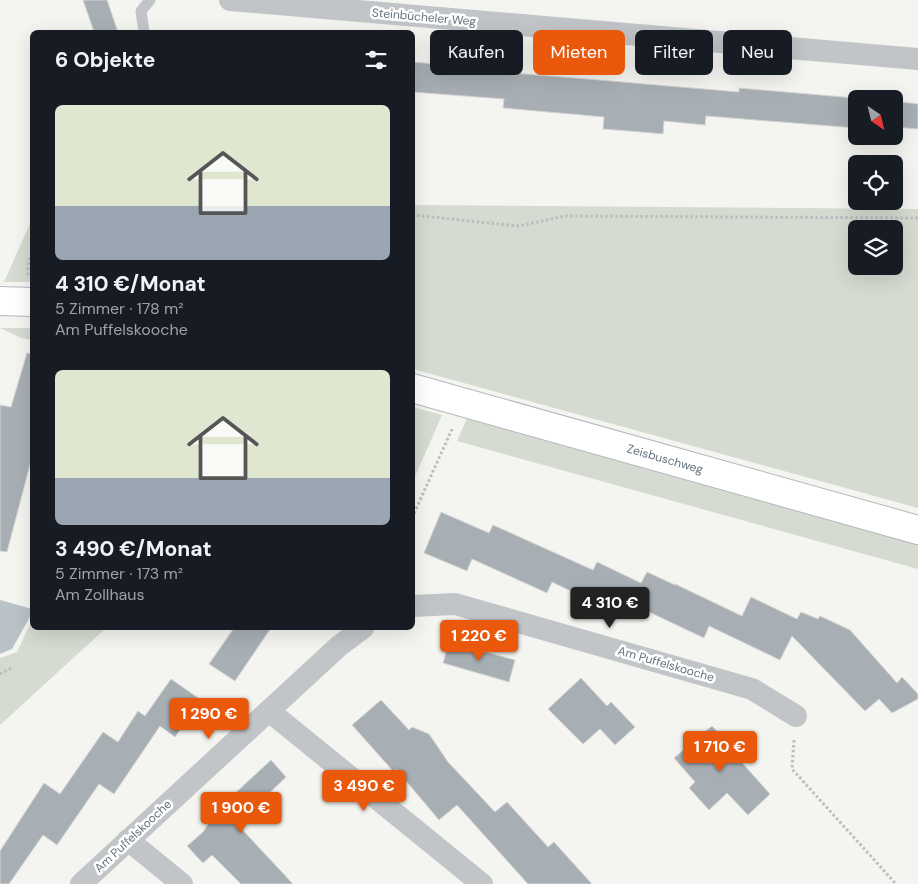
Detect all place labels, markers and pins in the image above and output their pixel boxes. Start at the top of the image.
pin: 4 310 € [564,586,656,629]
pin: 1 220 € [433,620,525,662]
pin: 1 290 € [163,698,255,740]
pin: 1 710 € [674,730,766,773]
pin: 3 490 € [318,770,410,812]
pin: 1 900 € [195,792,287,834]

